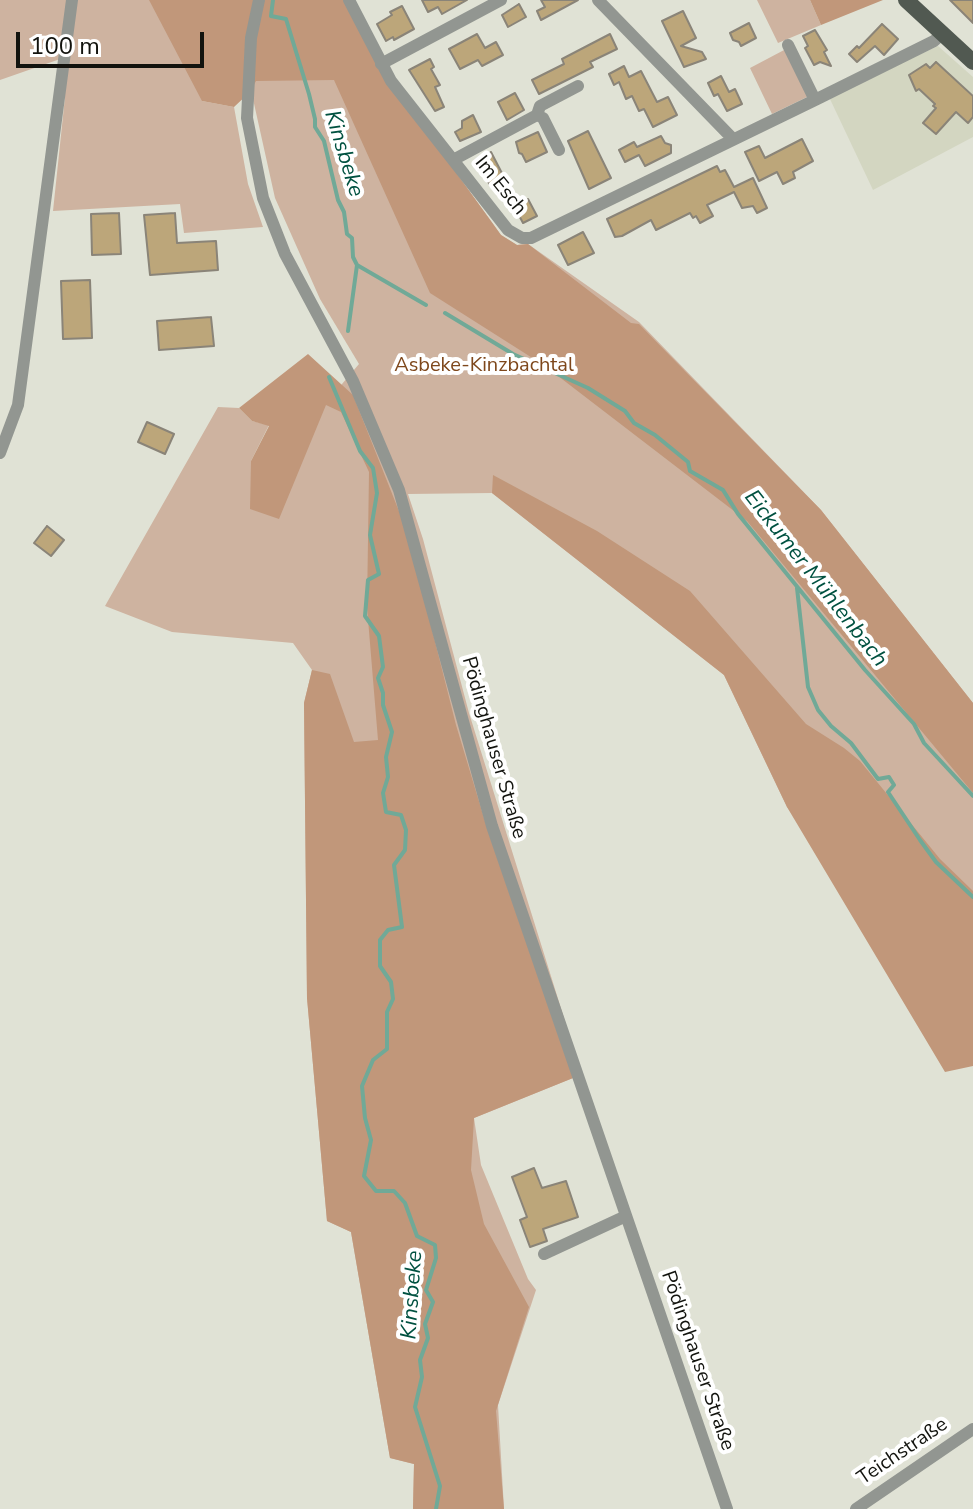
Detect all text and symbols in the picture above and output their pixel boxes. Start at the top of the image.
scale bar [20,16,208,66]
text: 100 m [30,30,100,62]
water label: Kinsbeke [317,108,369,200]
street label: Im Esch [469,152,531,220]
park label: Asbeke-Kinzbachtal [394,354,574,378]
water label: Eickumer Mühlenbach [738,485,892,673]
street label: Pödinghauser Straße [456,654,530,842]
water label: Kinsbeke [397,1250,429,1340]
street label: Pödinghauser Straße [655,1268,739,1454]
street label: Teichstraße [853,1413,953,1491]

